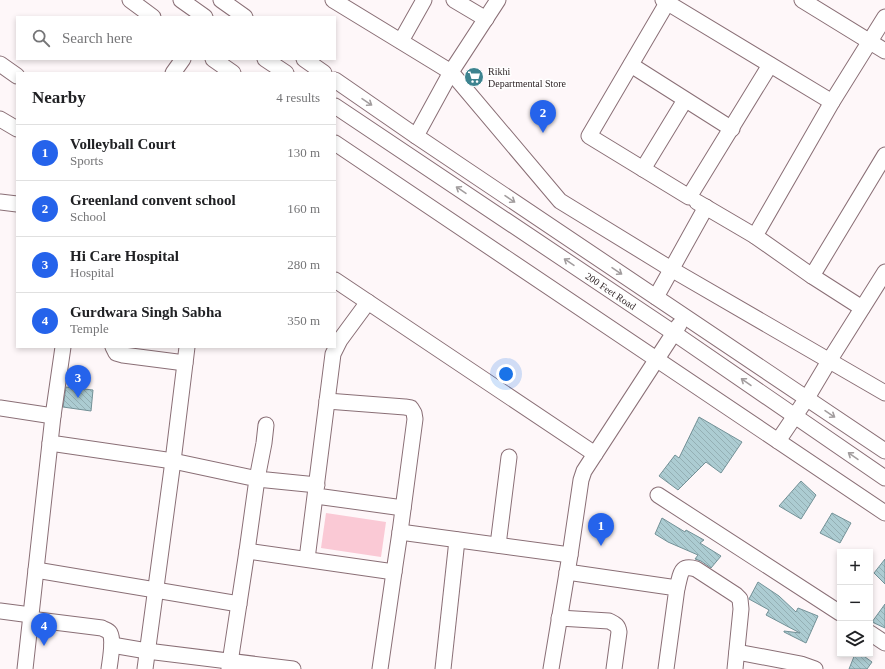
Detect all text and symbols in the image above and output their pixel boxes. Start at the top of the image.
search box [16,16,336,60]
icon: search [30,27,52,49]
text: Search here [62,30,132,46]
supermarket icon: Rikhi Departmental Store [463,66,485,88]
place label: Rikhi Departmental Store [488,66,567,89]
text: Nearby [32,88,86,107]
text: 4 results [276,90,320,105]
one-way arrow [361,98,372,106]
pin: 2 [530,100,556,133]
text: Volleyball Court [70,136,176,152]
text: 1 [42,145,48,160]
text: 130 m [287,145,320,160]
text: Sports [70,153,103,168]
one-way arrow [455,186,466,194]
text: Greenland convent school [70,192,236,208]
one-way arrow [504,195,515,203]
text: 2 [42,201,48,216]
text: 160 m [287,201,320,216]
text: School [70,209,106,224]
text: Hi Care Hospital [70,248,179,264]
text: 3 [42,257,48,272]
text: 280 m [287,257,320,272]
one-way arrow [564,258,575,266]
text: Hospital [70,265,114,280]
one-way arrow [612,267,623,275]
street label: 200 Feet Road [583,270,638,312]
text: Gurdwara Singh Sabha [70,304,222,320]
text: 4 [42,313,48,328]
text: 350 m [287,313,320,328]
text: Temple [70,321,109,336]
your location [496,364,516,384]
pin: 3 [65,365,91,398]
one-way arrow [741,378,752,386]
one-way arrow [824,410,835,418]
one-way arrow [848,452,859,460]
pin: 1 [588,513,614,546]
map controls [837,549,873,657]
button: + [837,549,873,585]
button: − [837,585,873,621]
pin: 4 [31,613,57,646]
button: layers [837,621,873,657]

